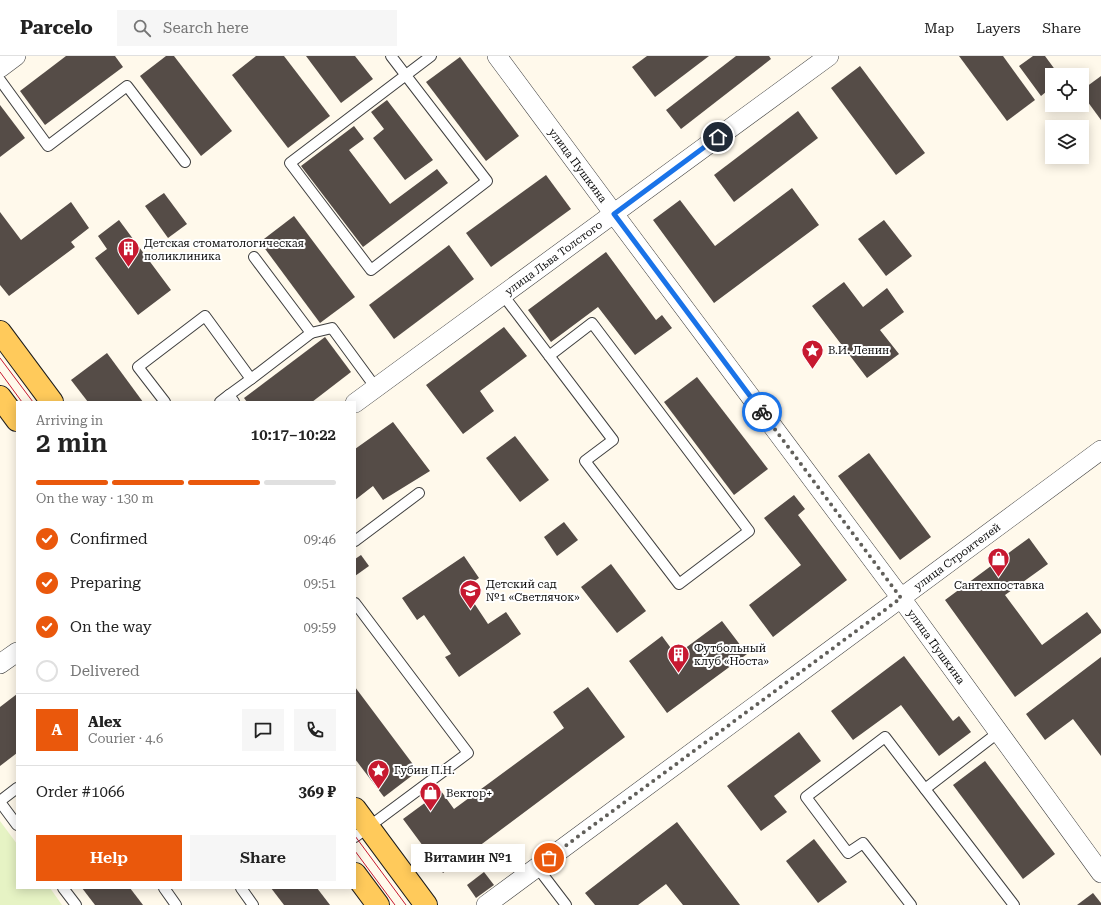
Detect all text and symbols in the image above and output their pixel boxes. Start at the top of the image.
search box [117,10,397,46]
text: Parcelo [20,16,93,39]
icon: search [131,17,153,39]
text: Search here [163,19,249,37]
text: Map [924,20,954,36]
text: Layers [976,20,1020,36]
text: Share [1042,20,1081,36]
map controls [1045,68,1089,164]
button: locate [1045,68,1089,112]
pin [701,120,735,154]
button: layers [1045,120,1089,164]
street label: улица Пушкина [546,126,610,205]
icon: home [707,126,729,148]
street label: улица Льва Толстого [502,218,605,298]
building icon: Детская стоматологическая поликлиника [116,236,142,269]
place label: Детская стоматологическая поликлиника [144,237,304,263]
place icon: В.И. Ленин [800,337,826,370]
place label: В.И. Ленин [828,344,889,357]
courier [742,392,782,432]
icon: bike [751,401,773,423]
text: Arriving in [36,413,103,428]
text: 10:17–10:22 [251,426,336,444]
text: 2 min [36,428,108,458]
text: On the way · 130 m [36,491,153,506]
street label: улица Строителей [911,520,1003,593]
icon: check [36,528,58,550]
text: Confirmed [70,530,148,548]
text: 09:46 [304,532,336,547]
shop icon: Сантехпоставка [986,546,1012,579]
icon: check [36,572,58,594]
text: Preparing [70,574,141,592]
text: 09:51 [304,576,336,591]
school or university icon: Детский сад №1 «Светлячок» [457,577,483,610]
place label: Детский сад №1 «Светлячок» [486,578,580,604]
place label: Сантехпоставка [954,579,1044,592]
street label: улица Пушкина [905,607,968,687]
icon: check [36,616,58,638]
text: On the way [70,618,152,636]
text: 09:59 [304,620,336,635]
building icon: Футбольный клуб «Носта» [666,641,692,674]
place label: Футбольный клуб «Носта» [694,642,769,668]
text: Delivered [70,662,140,680]
button: chat [242,709,284,751]
button: phone [294,709,336,751]
text: Alex [88,713,121,731]
text: A [52,721,62,739]
text: Courier · 4.6 [88,731,163,746]
place icon: Губин П.Н. [366,757,392,790]
place label: Губин П.Н. [394,764,455,777]
shop icon: Вектор+ [418,780,444,813]
text: Order #1066 [36,783,125,801]
text: 369 ₽ [299,783,336,801]
place label: Вектор+ [446,787,492,800]
button: Help [36,835,182,881]
button: Share [190,835,336,881]
pin [532,841,566,875]
callout: Витамин №1 [411,844,525,872]
icon: bag [538,847,560,869]
text: Витамин №1 [424,850,512,865]

